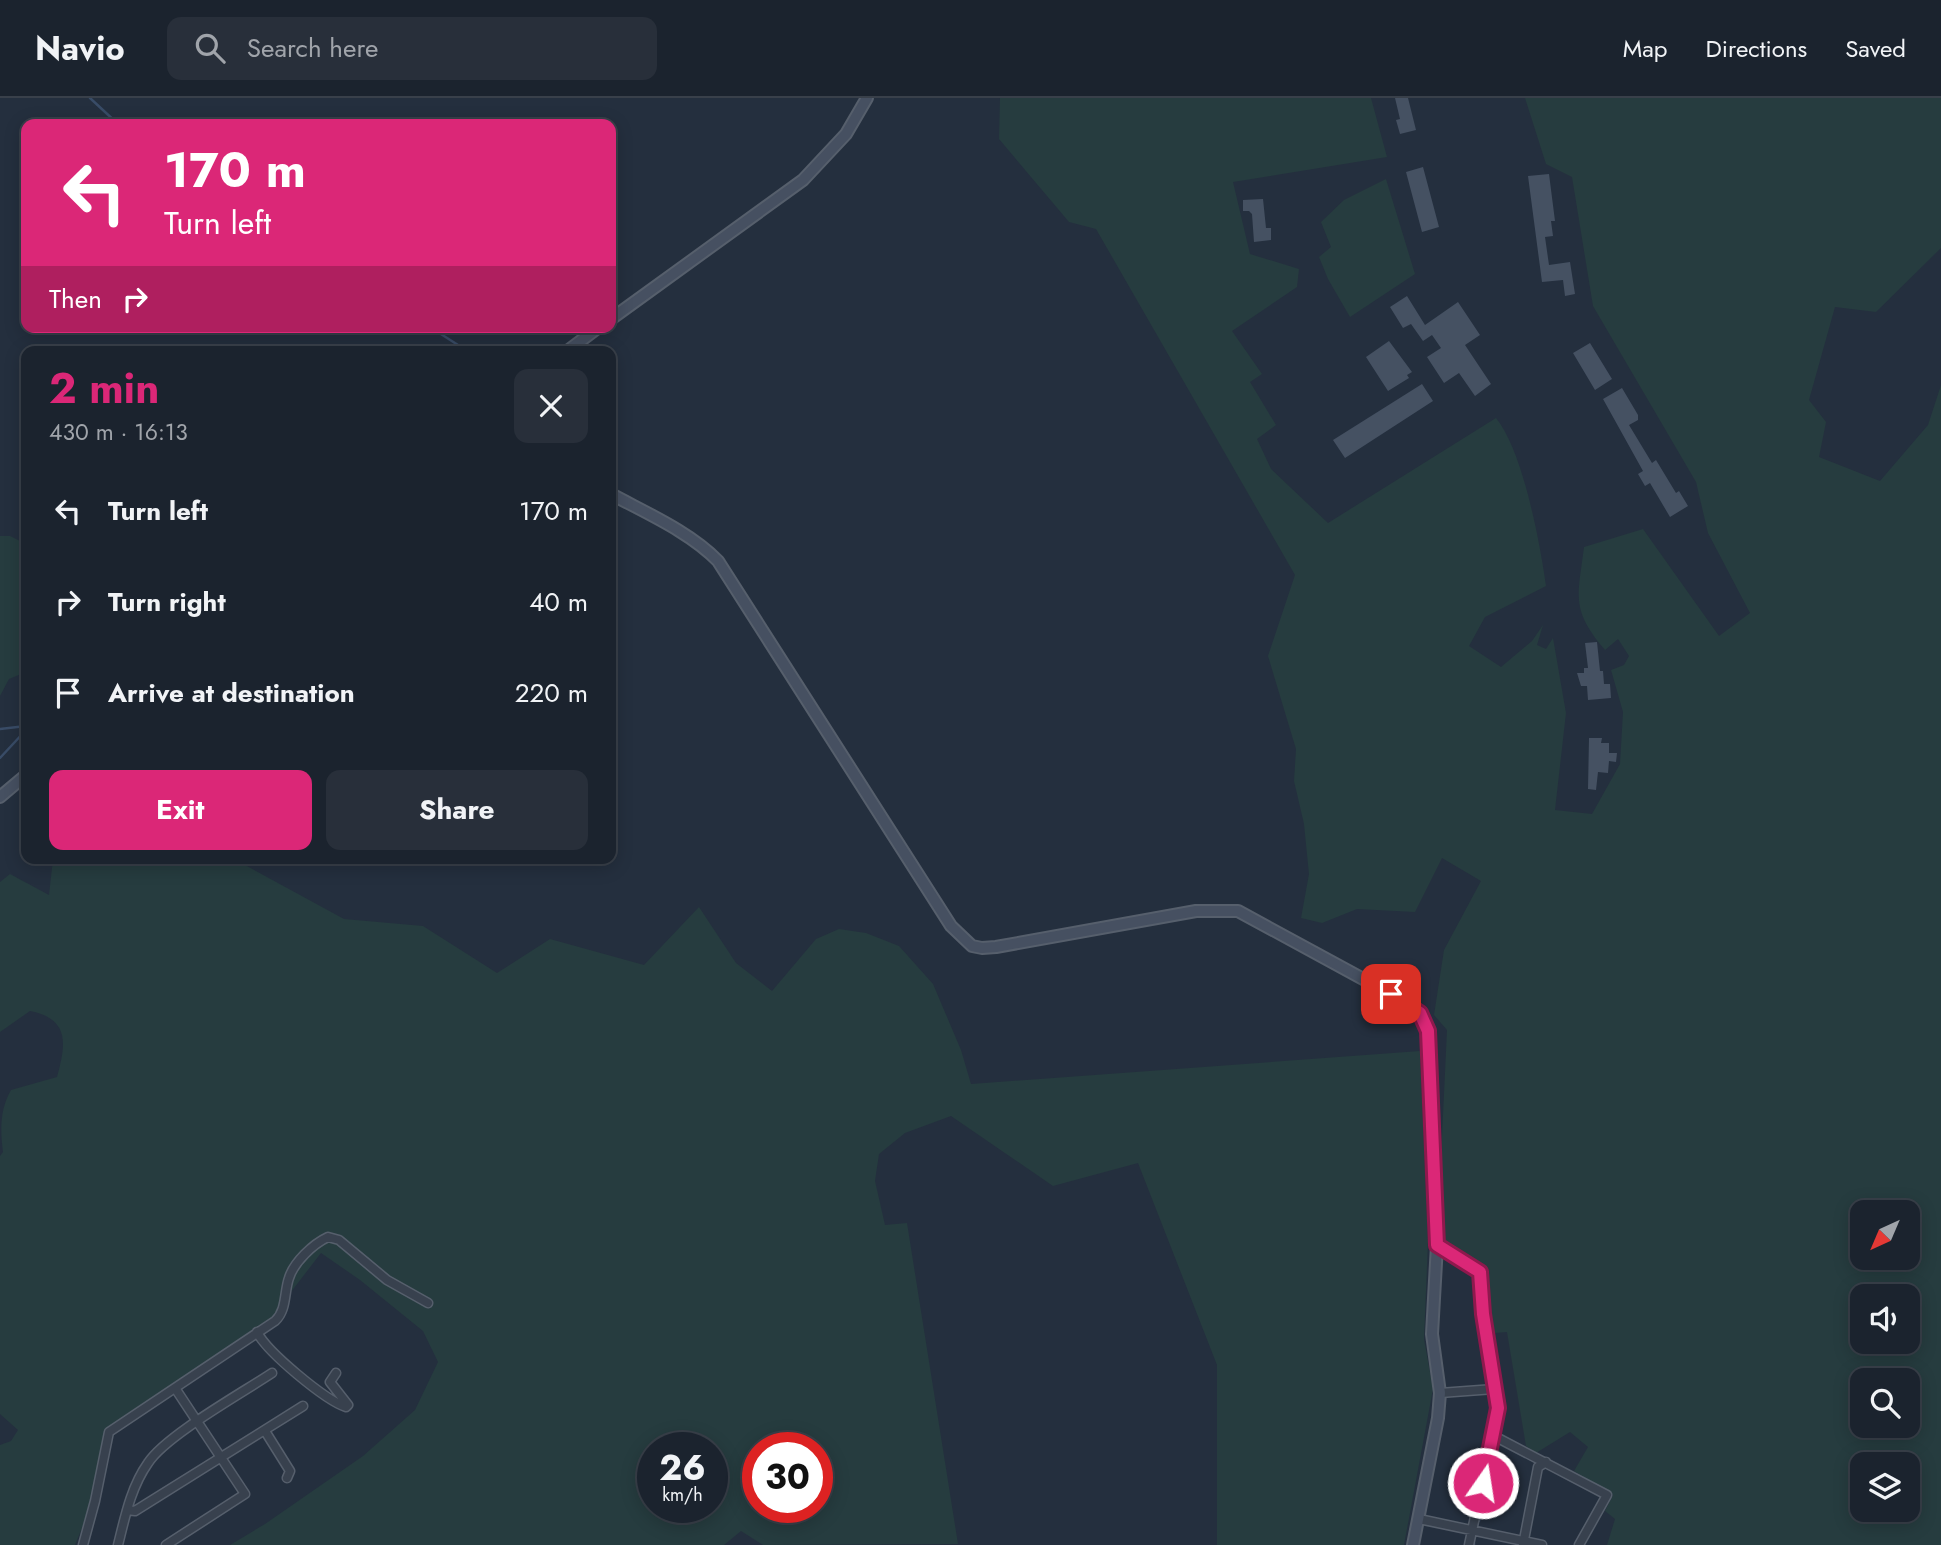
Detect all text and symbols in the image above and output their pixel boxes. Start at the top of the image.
search box [167,17,657,80]
text: Navio [35,25,125,72]
icon: search [191,29,229,67]
text: Search here [247,29,378,67]
text: Map [1623,31,1668,66]
text: Directions [1706,31,1807,66]
text: Saved [1845,31,1906,66]
text: 170 m [164,135,306,205]
icon: left [49,147,140,238]
text: Turn left [164,200,271,246]
text: Then [49,280,102,318]
icon: right [116,280,154,318]
text: 2 min [49,358,159,419]
button: close [514,369,588,443]
text: 430 m · 16:13 [49,415,188,449]
icon: left [49,492,87,530]
text: Turn left [108,492,208,530]
text: 170 m [519,492,588,530]
icon: right [49,583,87,621]
text: Turn right [108,583,226,621]
text: 40 m [529,583,588,621]
icon: arrive [49,674,87,712]
text: Arrive at destination [108,674,355,712]
text: 220 m [515,674,588,712]
button: Exit [49,770,312,850]
button: Share [326,770,588,850]
pin [1361,964,1421,1024]
icon: arrive [1372,975,1410,1013]
north arrow [1850,1200,1920,1270]
map controls [1850,1200,1920,1522]
button: sound [1850,1284,1920,1354]
button: search [1850,1368,1920,1438]
speed limit sign: 30 [742,1432,833,1523]
text: 26 [659,1443,706,1493]
position arrow [1446,1446,1520,1520]
button: layers [1850,1452,1920,1522]
text: km/h [662,1482,703,1508]

